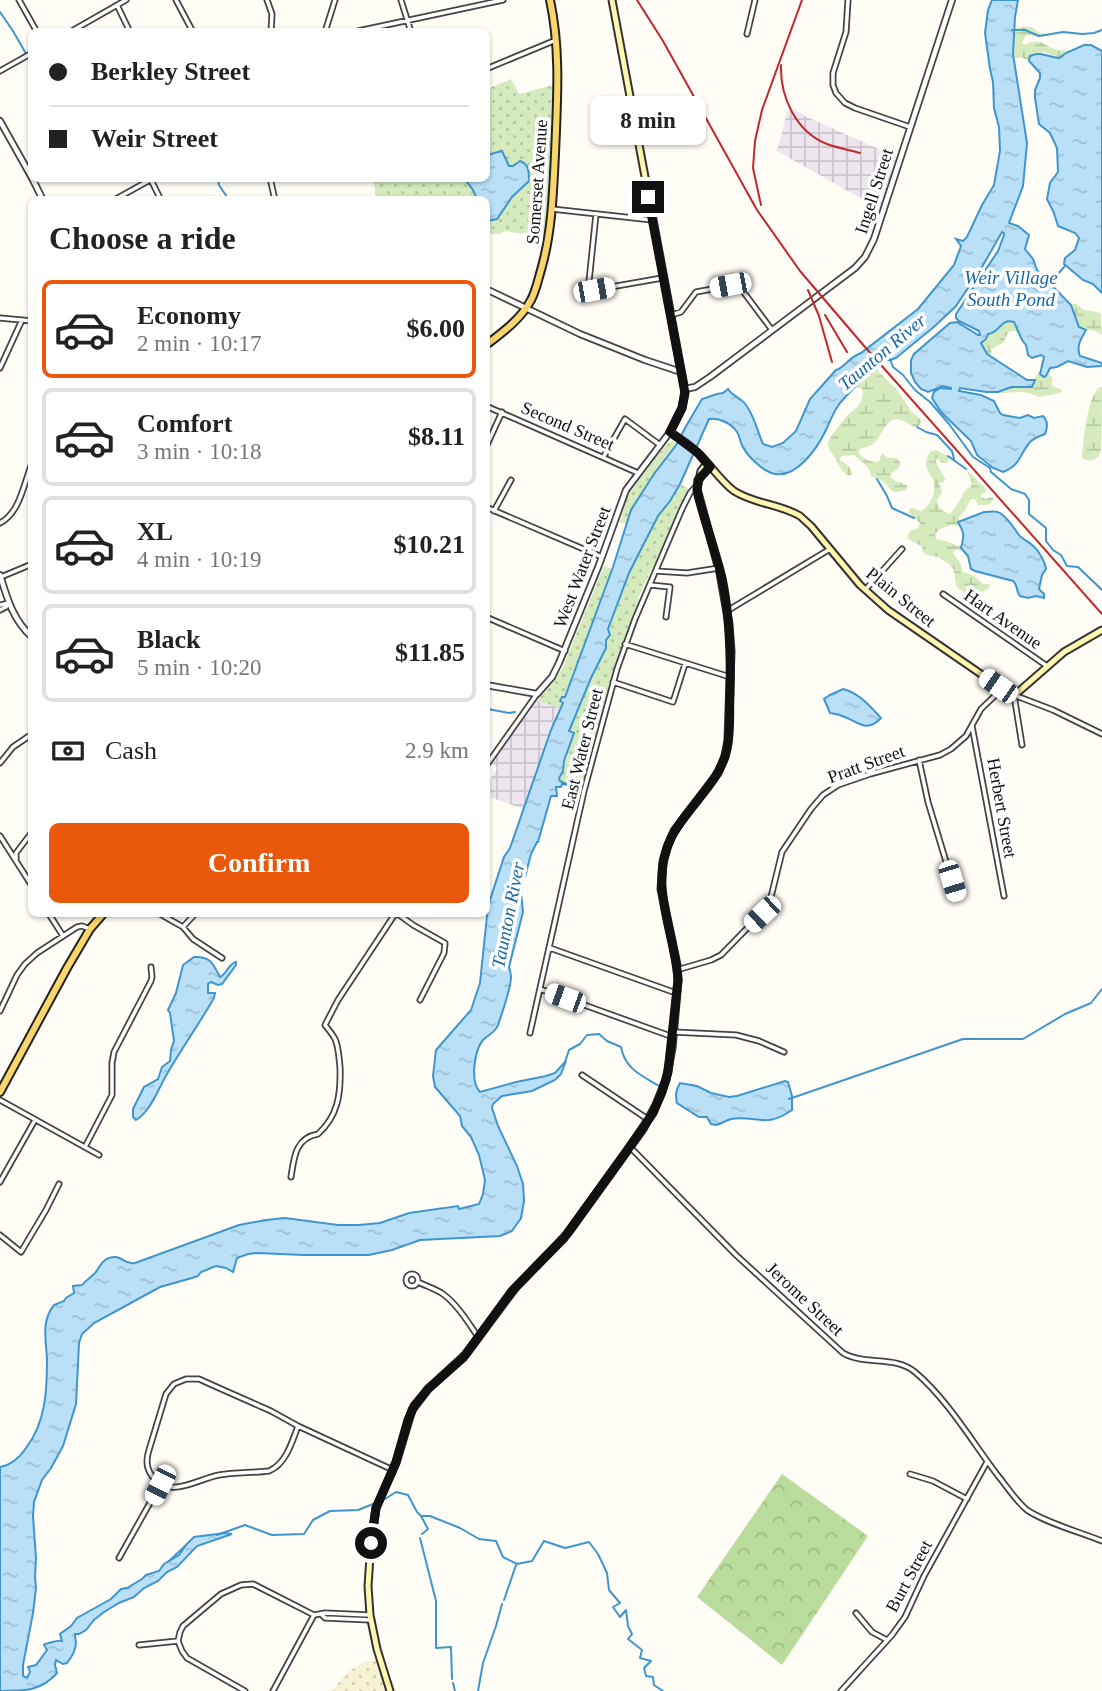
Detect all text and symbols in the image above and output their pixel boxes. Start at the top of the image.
text: Berkley Street [91,57,250,86]
callout: 8 min [590,96,706,144]
text: 8 min [620,108,676,133]
street label: Somerset Avenue [523,119,551,245]
text: Weir Street [91,124,218,153]
street label: Ingell Street [851,146,897,236]
route end [632,181,664,213]
text: Choose a ride [49,220,236,256]
water label: Weir Village South Pond [964,267,1058,310]
car [708,271,753,299]
car [572,276,617,304]
icon: car [53,298,116,361]
text: Economy [137,301,241,330]
water label: Taunton River [834,309,930,395]
text: $6.00 [407,314,465,343]
text: 2 min · 10:17 [137,331,262,356]
street label: Second Street [518,397,618,455]
icon: car [53,406,116,469]
text: Comfort [137,409,232,438]
text: $8.11 [408,422,465,451]
text: 3 min · 10:18 [137,439,262,464]
street label: West Water Street [550,503,614,631]
icon: car [53,514,116,577]
text: XL [137,517,173,546]
text: $10.21 [394,530,465,559]
text: 4 min · 10:19 [137,547,262,572]
street label: Plain Street [862,563,940,631]
street label: Hart Avenue [960,585,1046,653]
icon: car [53,622,116,685]
text: Black [137,625,201,654]
text: $11.85 [395,638,465,667]
text: 5 min · 10:20 [137,655,262,680]
car [975,665,1022,707]
street label: East Water Street [557,686,607,812]
icon: cash [49,732,87,770]
text: Cash [105,736,157,765]
text: 2.9 km [405,738,469,763]
street label: Pratt Street [825,741,907,787]
street label: Herbert Street [983,756,1021,860]
button: Confirm [49,823,469,903]
car [936,858,969,904]
water label: Taunton River [487,860,529,970]
car [740,892,785,936]
car [542,981,589,1015]
street label: Jerome Street [762,1258,848,1340]
car [142,1462,179,1508]
route start [355,1527,387,1559]
street label: Burt Street [882,1537,936,1615]

